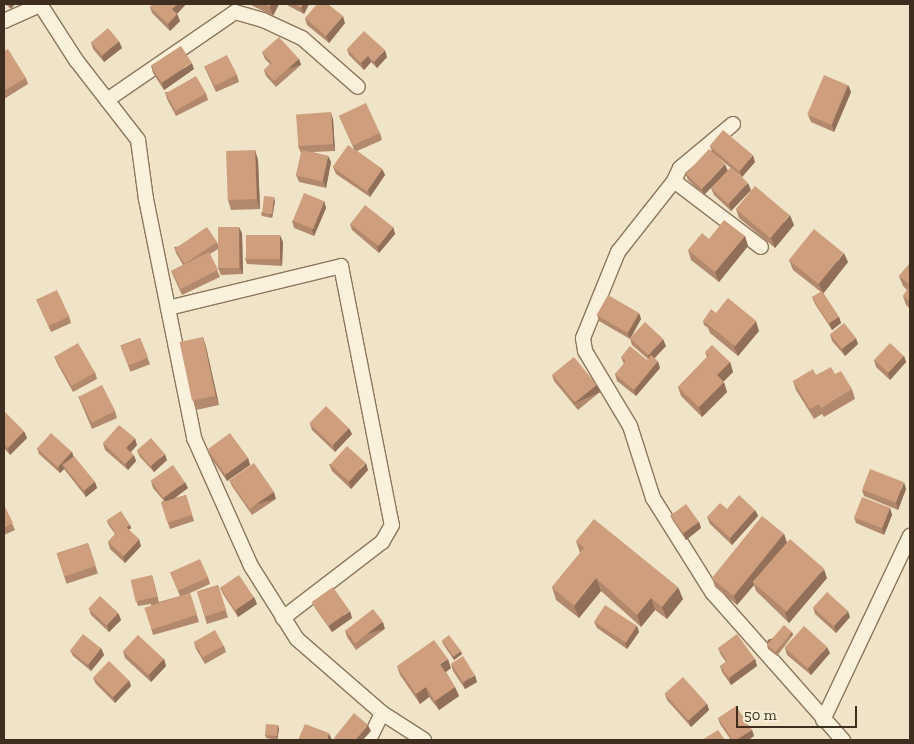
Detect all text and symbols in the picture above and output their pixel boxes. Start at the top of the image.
scale bar [739,696,860,728]
text: 50 m [744,706,777,724]

